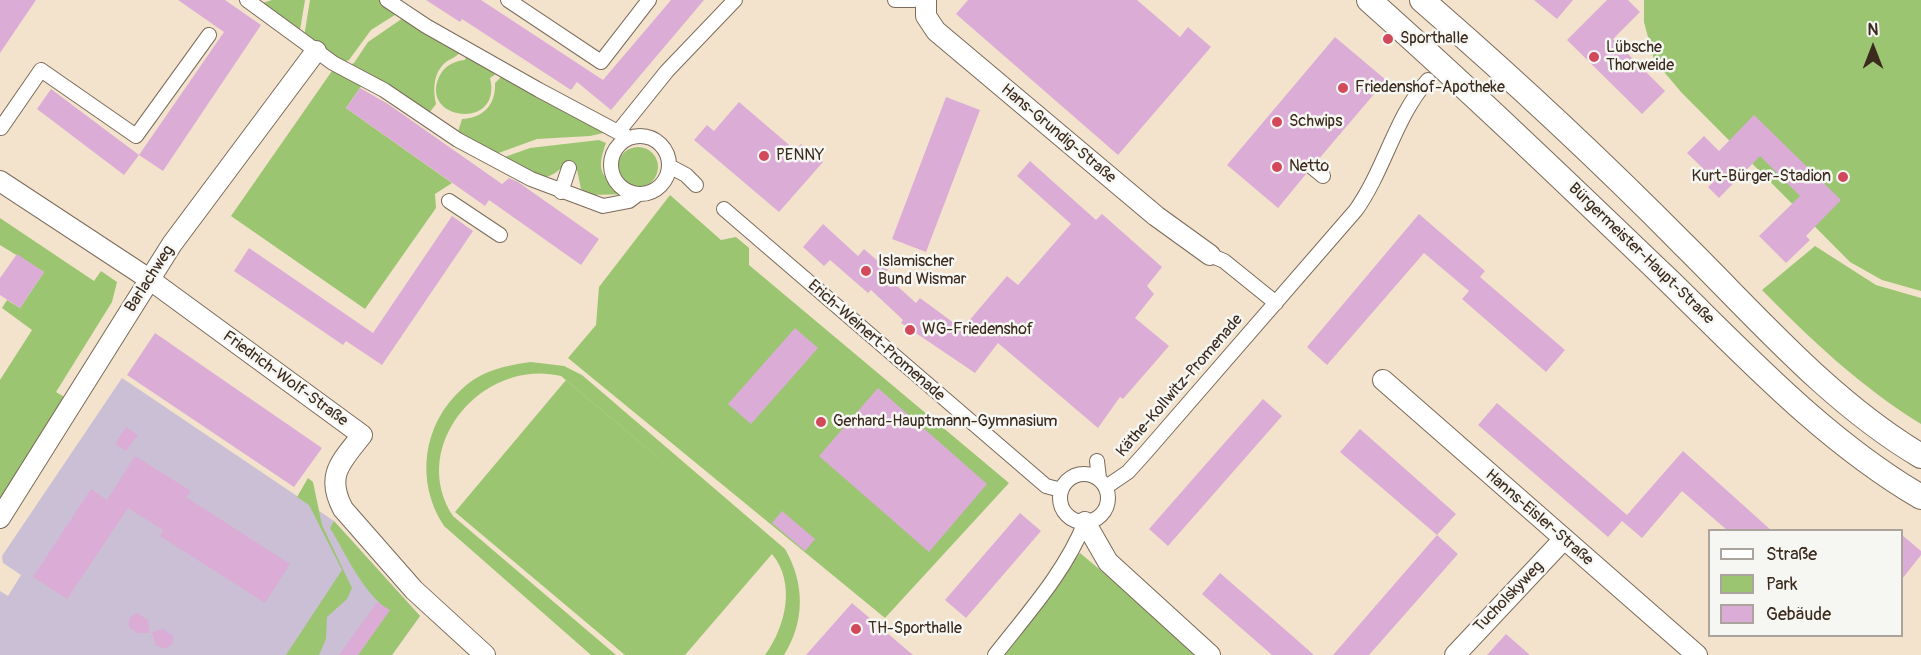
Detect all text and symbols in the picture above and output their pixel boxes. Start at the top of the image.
north arrow [1843,18,1903,78]
text: N [1868,20,1878,40]
place label: Sporthalle [1400,29,1468,49]
marker: Sporthalle [1381,32,1395,46]
place label: Lübsche Thorweide [1606,38,1674,76]
marker: Lübsche Thorweide [1587,50,1601,64]
place label: Friedenshof-Apotheke [1355,78,1505,98]
street label: Hans-Grundig-Straße [997,80,1119,188]
marker: Friedenshof-Apotheke [1336,81,1350,95]
place label: Schwips [1289,112,1342,132]
marker: Schwips [1270,115,1284,129]
place label: PENNY [776,146,824,166]
marker: PENNY [757,149,771,163]
place label: Netto [1289,157,1329,177]
marker: Netto [1270,160,1284,174]
place label: Kurt-Bürger-Stadion [1691,167,1831,187]
marker: Kurt-Bürger-Stadion [1836,170,1850,184]
street label: Bürgermeister-Haupt-Straße [1564,179,1718,329]
street label: Barlachweg [121,242,179,316]
place label: Islamischer Bund Wismar [878,252,966,290]
marker: Islamischer Bund Wismar [859,264,873,278]
street label: Erich-Weinert-Promenade [804,276,948,406]
street label: Käthe-Kollwitz-Promenade [1113,311,1247,461]
place label: WG-Friedenshof [922,320,1033,340]
marker: WG-Friedenshof [903,323,917,337]
street label: Friedrich-Wolf-Straße [219,327,351,431]
place label: Gerhard-Hauptmann-Gymnasium [833,412,1058,432]
marker: Gerhard-Hauptmann-Gymnasium [814,415,828,429]
street label: Hanns-Eisler-Straße [1481,466,1597,570]
legend [1708,529,1903,637]
text: Straße [1766,543,1817,566]
street label: Tucholskyweg [1470,557,1548,637]
text: Park [1766,573,1798,596]
text: Gebäude [1766,603,1831,626]
place label: TH-Sporthalle [868,619,962,639]
marker: TH-Sporthalle [849,622,863,636]

